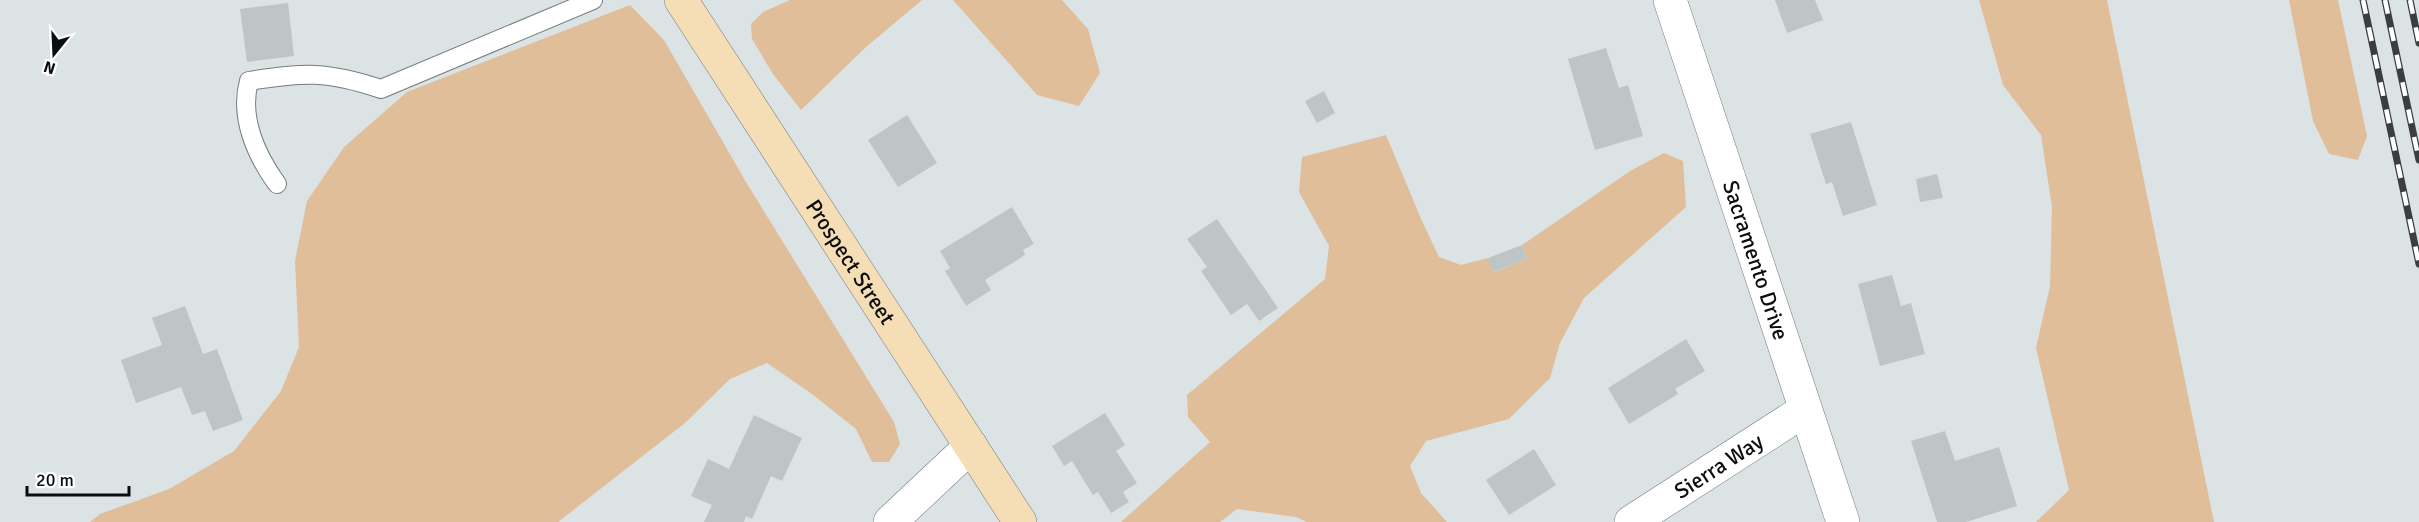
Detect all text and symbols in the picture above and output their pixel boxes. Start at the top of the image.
north arrow [24,24,84,84]
text: N [41,56,58,79]
street label: Sacramento Drive [1717,177,1795,343]
street label: Prospect Street [800,194,901,330]
street label: Sierra Way [1669,427,1769,505]
scale bar [27,459,129,497]
text: 20 m [36,469,74,491]

